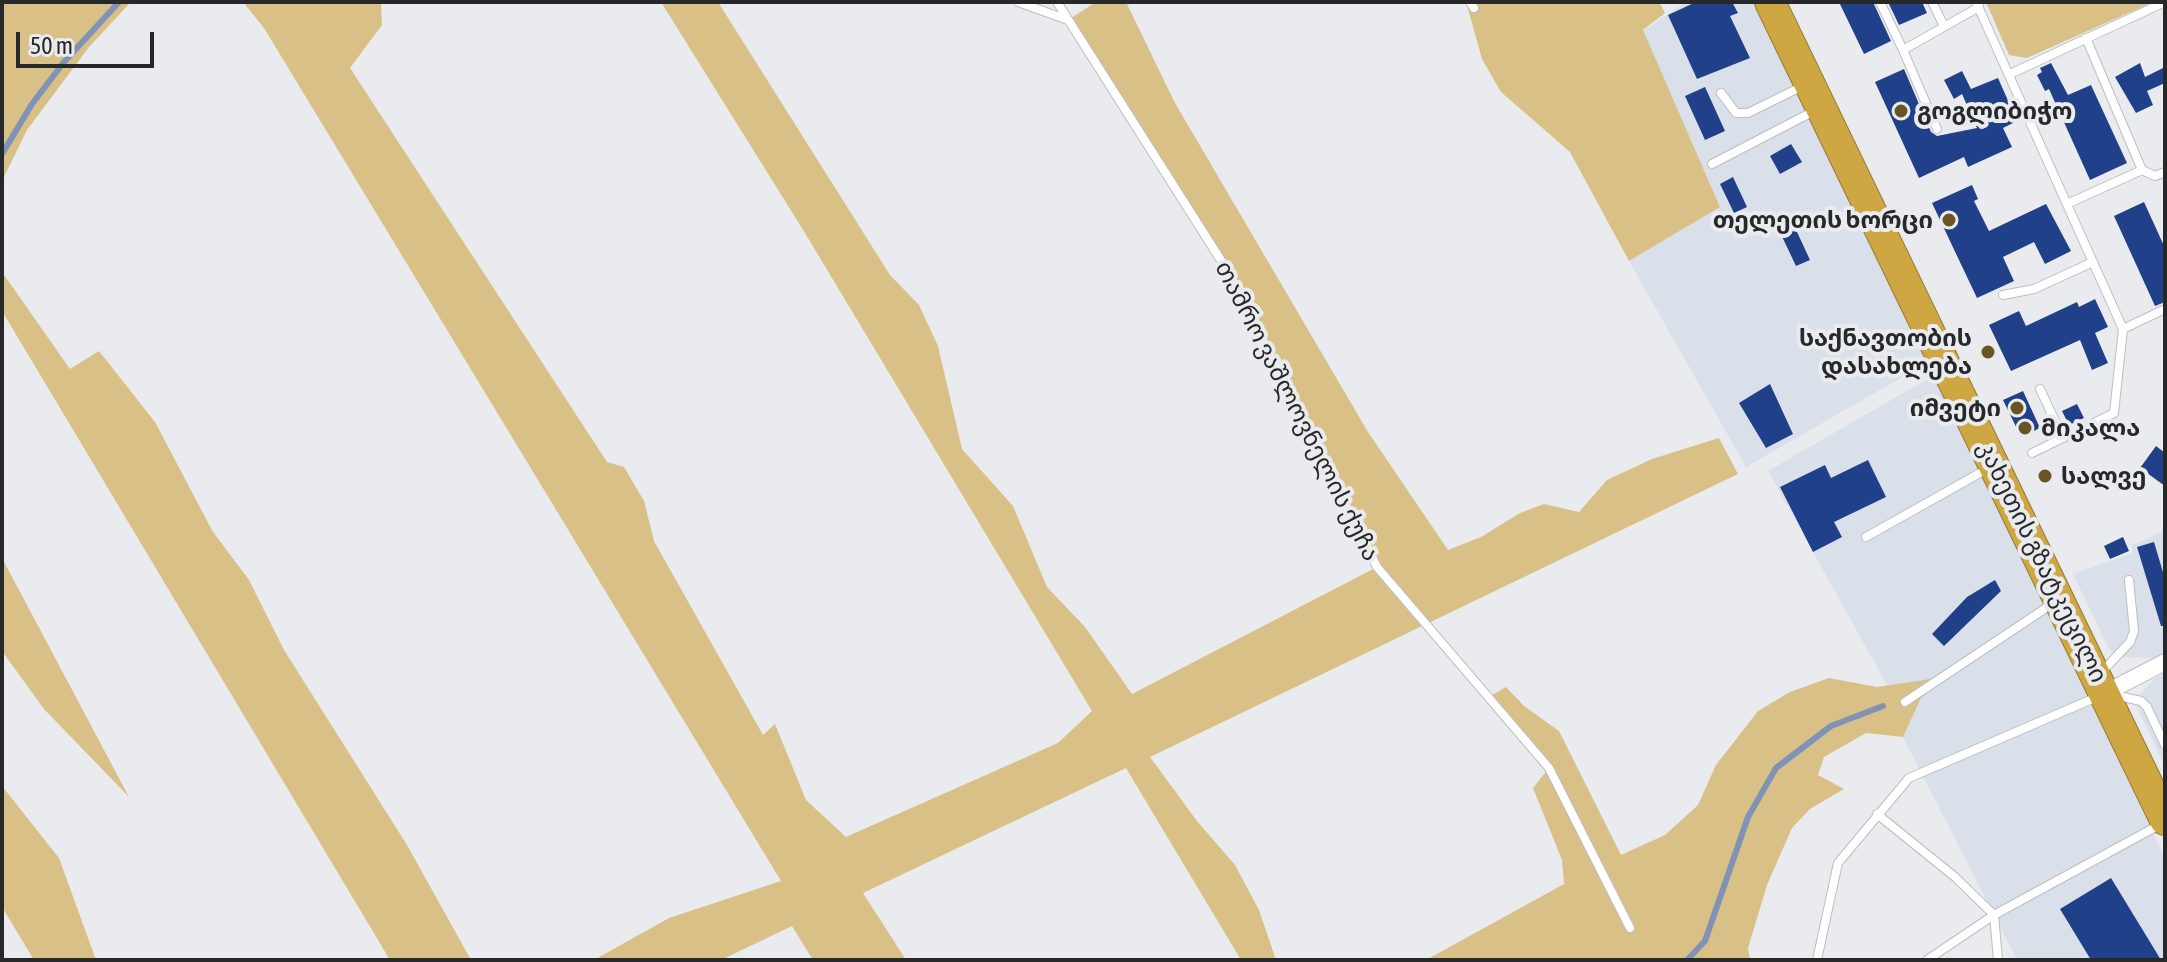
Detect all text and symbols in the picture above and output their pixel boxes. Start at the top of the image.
scale bar [20,16,158,66]
text: 50 m [30,32,73,59]
place label: გოგლიბიჭო [1917,97,2072,125]
marker: გოგლიბიჭო [1892,102,1910,120]
place label: თელეთის ხორცი [1713,206,1933,234]
marker: თელეთის ხორცი [1940,211,1958,229]
street label: თამრო ვაშლოვნელის ქუჩა [1209,256,1385,566]
place label: საქნავთობის დასახლება [1799,324,1972,380]
marker: საქნავთობის დასახლება [1979,343,1997,361]
place label: იმვეტი [1910,394,2001,422]
marker: იმვეტი [2008,399,2026,417]
place label: მიკალა [2041,414,2140,442]
marker: მიკალა [2016,419,2034,437]
street label: კახეთის გზატკეცილი [1971,437,2113,687]
place label: სალვე [2061,462,2146,490]
marker: სალვე [2036,467,2054,485]

